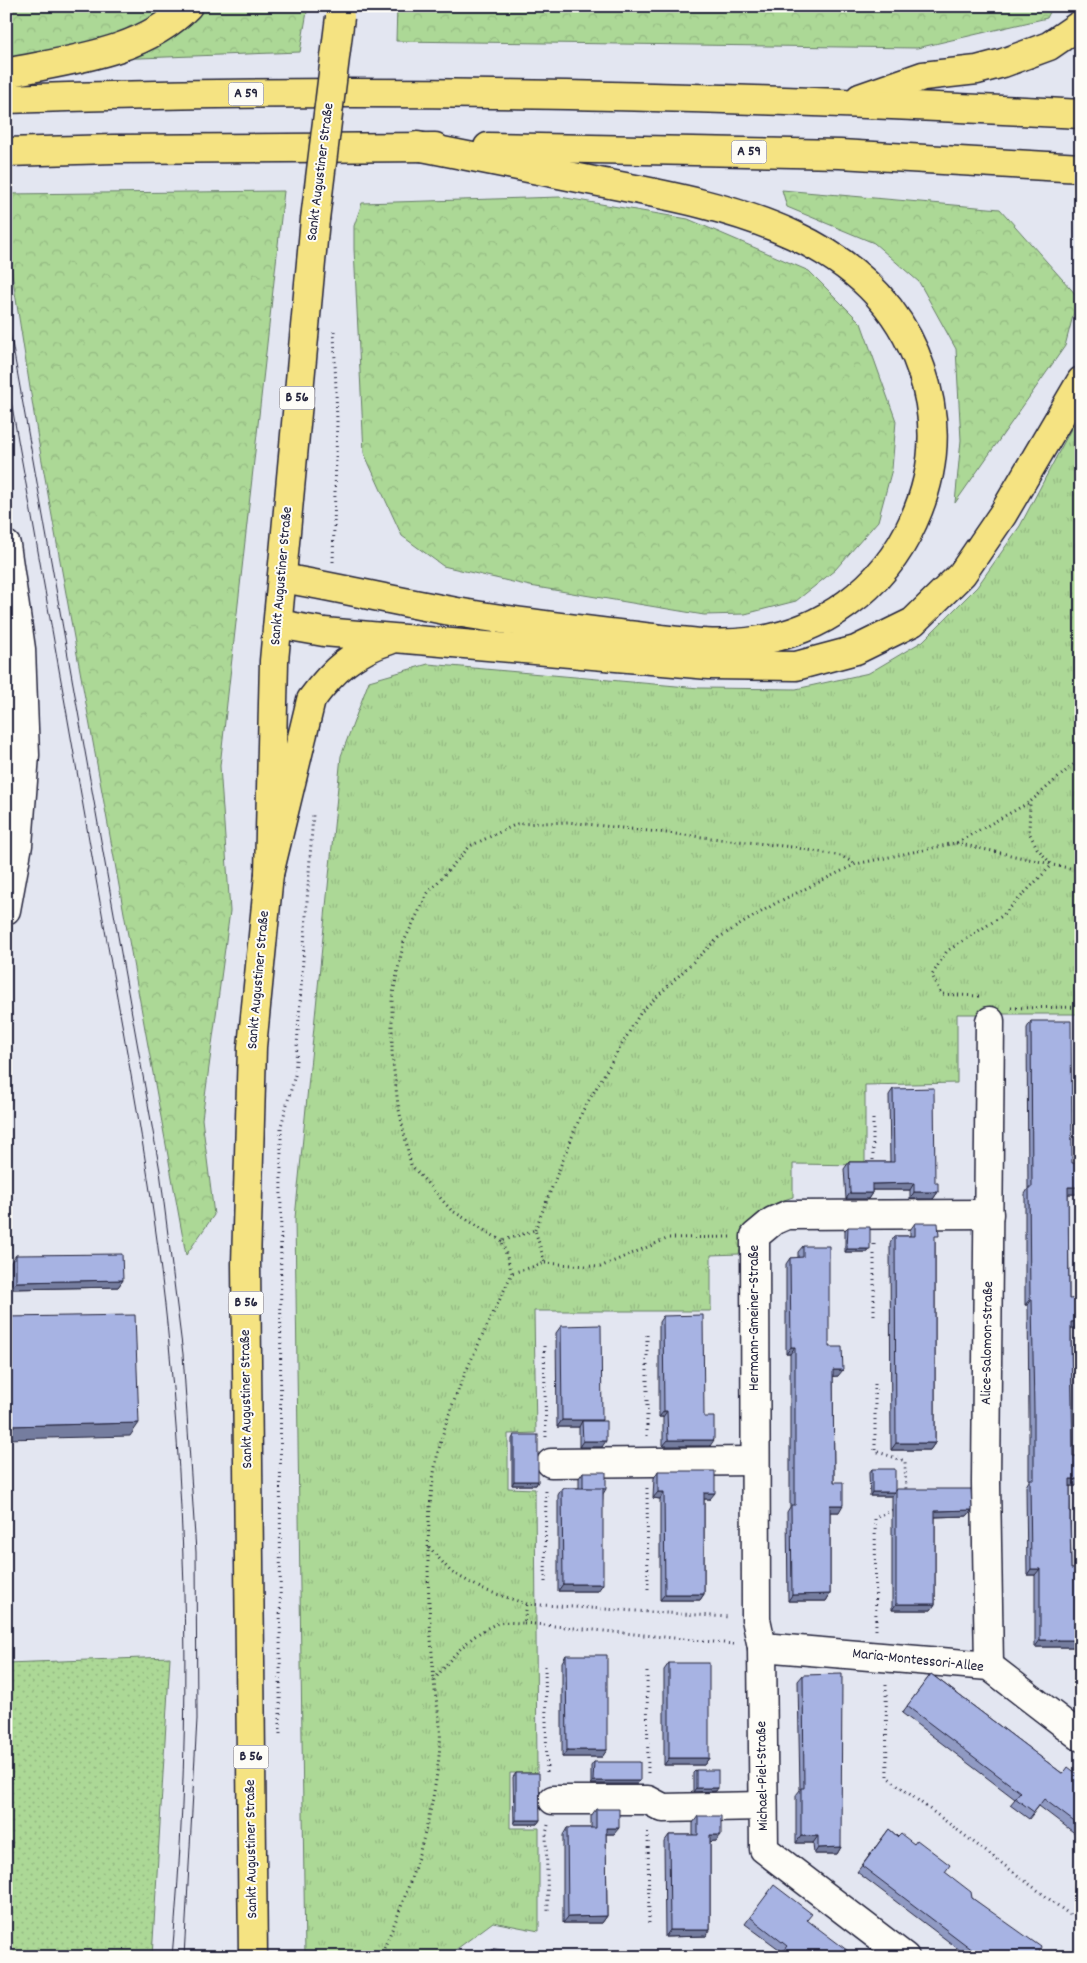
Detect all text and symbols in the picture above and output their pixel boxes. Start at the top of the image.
road number: A 59 [228,82,264,106]
street label: Sankt Augustiner Straße [302,101,340,242]
road number: A 59 [732,140,766,163]
road number: B 56 [280,386,314,409]
street label: Sankt Augustiner Straße [265,505,299,646]
street label: Sankt Augustiner Straße [242,909,276,1050]
street label: Hermann-Gmeiner-Straße [744,1245,766,1391]
street label: Alice-Salomon-Straße [976,1281,1000,1405]
road number: B 56 [228,1292,264,1315]
street label: Sankt Augustiner Straße [235,1329,259,1469]
street label: Maria-Montessori-Allee [851,1643,985,1679]
street label: Michael-Piel-Straße [751,1720,775,1831]
road number: B 56 [234,1745,268,1768]
street label: Sankt Augustiner Straße [240,1779,264,1919]

